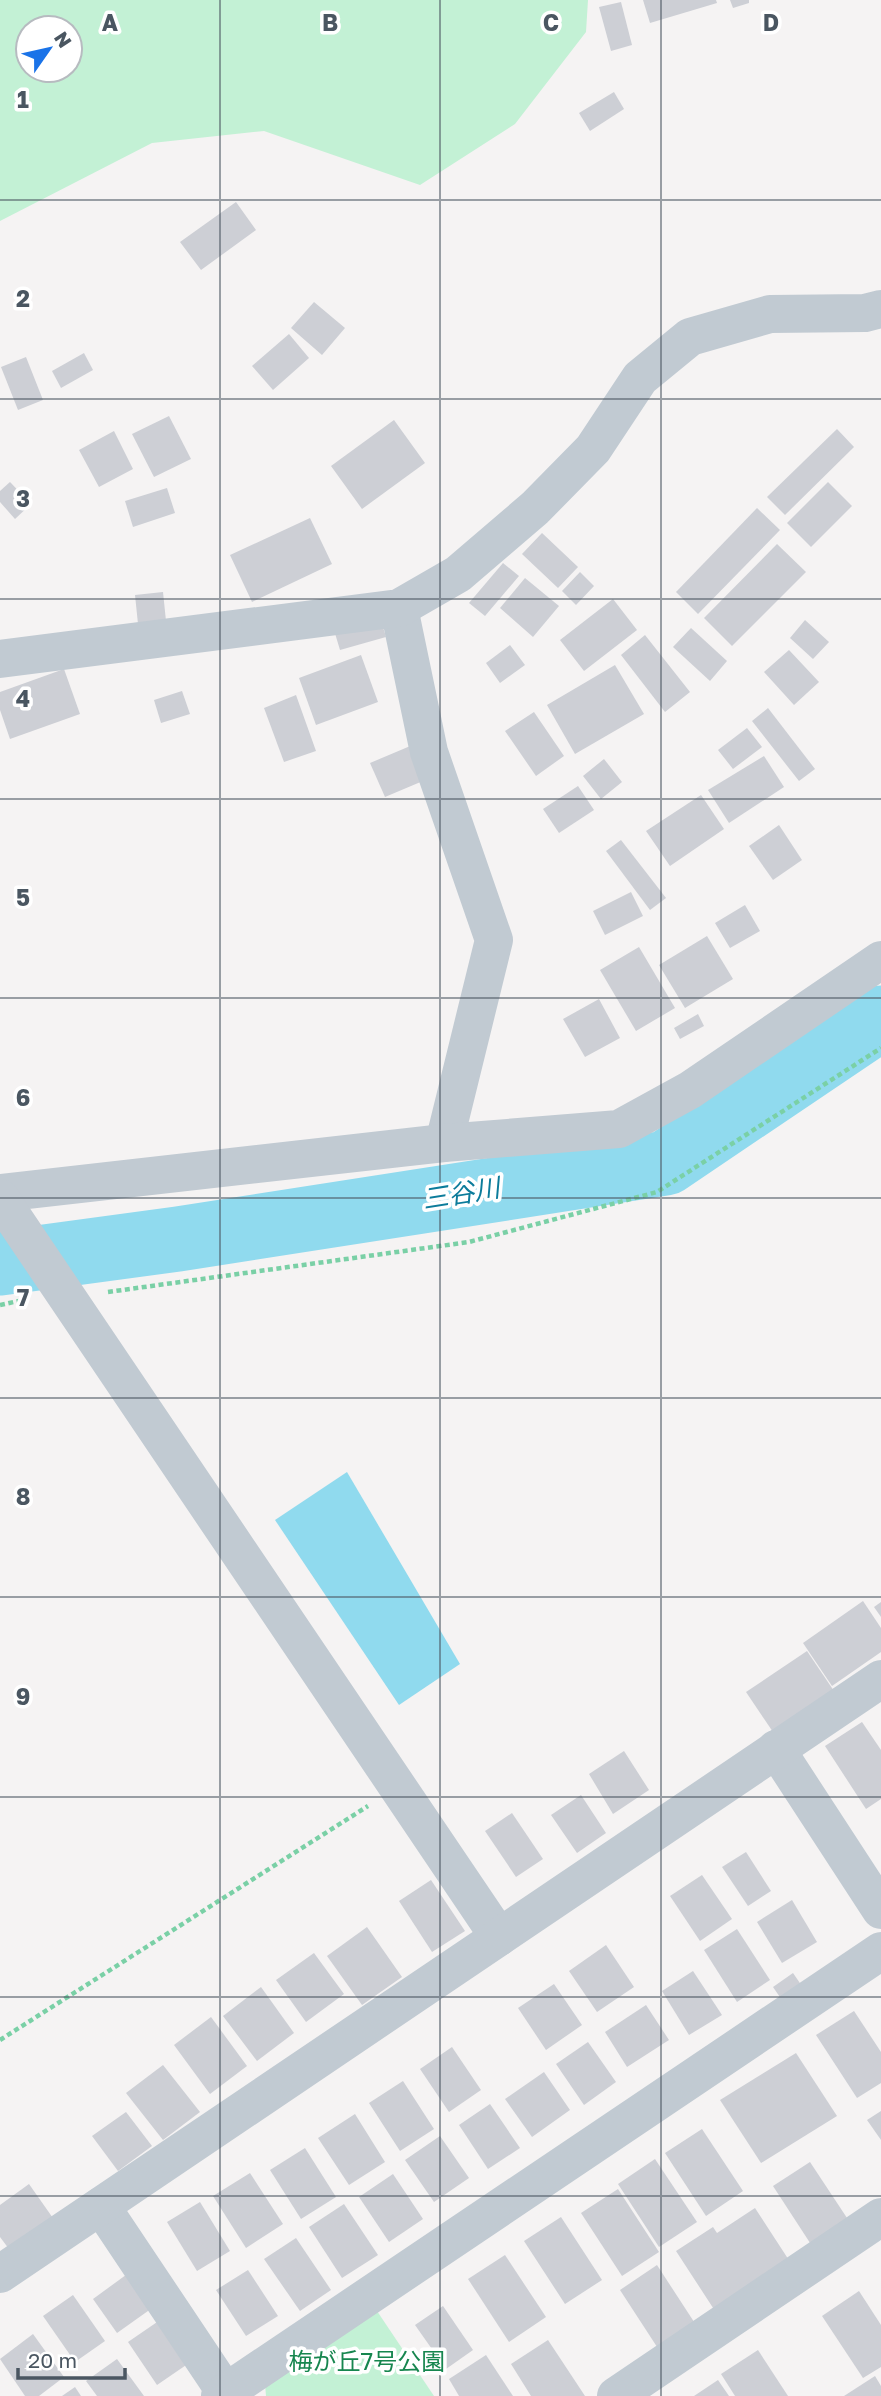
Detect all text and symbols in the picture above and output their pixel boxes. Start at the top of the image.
text: A [102,8,119,36]
text: B [322,8,338,36]
text: C [543,8,559,36]
text: D [763,8,779,36]
north arrow [14,14,84,84]
text: N [50,27,77,52]
text: 1 [17,85,29,113]
text: 2 [16,284,30,312]
text: 3 [16,484,30,512]
text: 4 [16,684,30,712]
text: 5 [16,883,30,911]
text: 6 [16,1083,30,1111]
water label: 三谷川 [420,1171,505,1214]
text: 7 [17,1283,29,1311]
text: 8 [16,1482,30,1510]
text: 9 [16,1682,30,1710]
scale bar [18,2336,124,2380]
park label: 梅が丘7号公園 [289,2346,445,2375]
text: 20 m [28,2347,77,2373]

